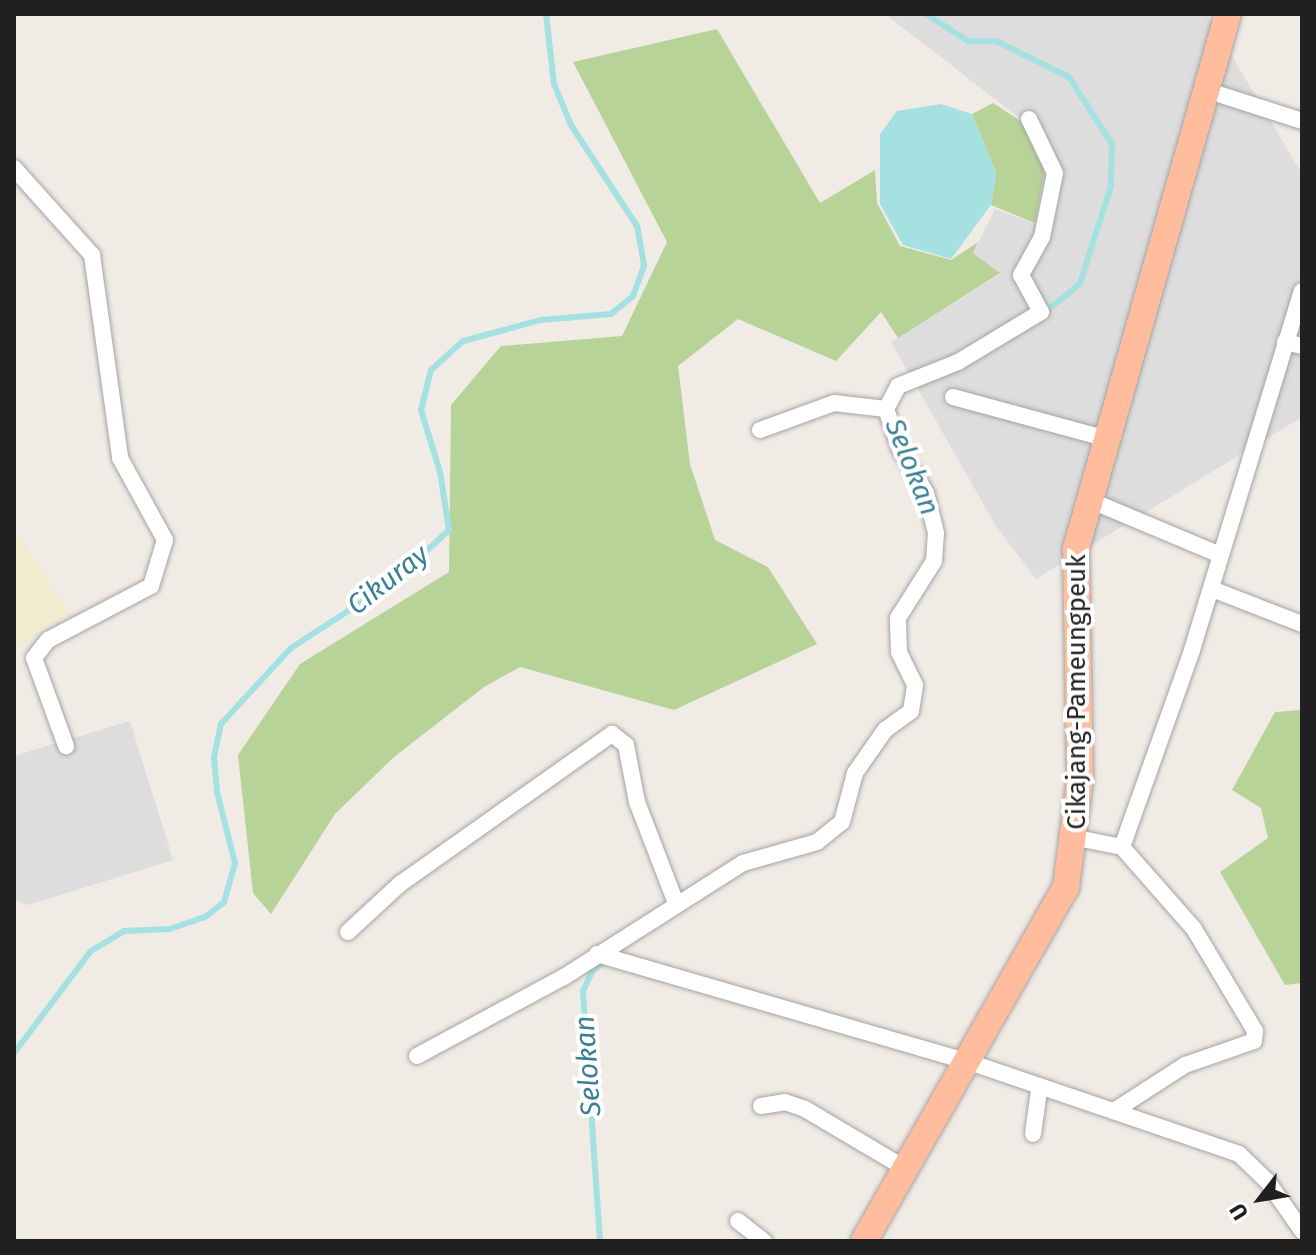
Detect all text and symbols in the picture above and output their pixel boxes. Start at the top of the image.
water label: Selokan [877,414,947,520]
water label: Cikuray [341,538,435,622]
street label: Cikajang-Pameungpeuk [1061,554,1093,830]
water label: Selokan [568,1014,608,1118]
north arrow [1220,1159,1300,1239]
text: U [1224,1199,1254,1225]

